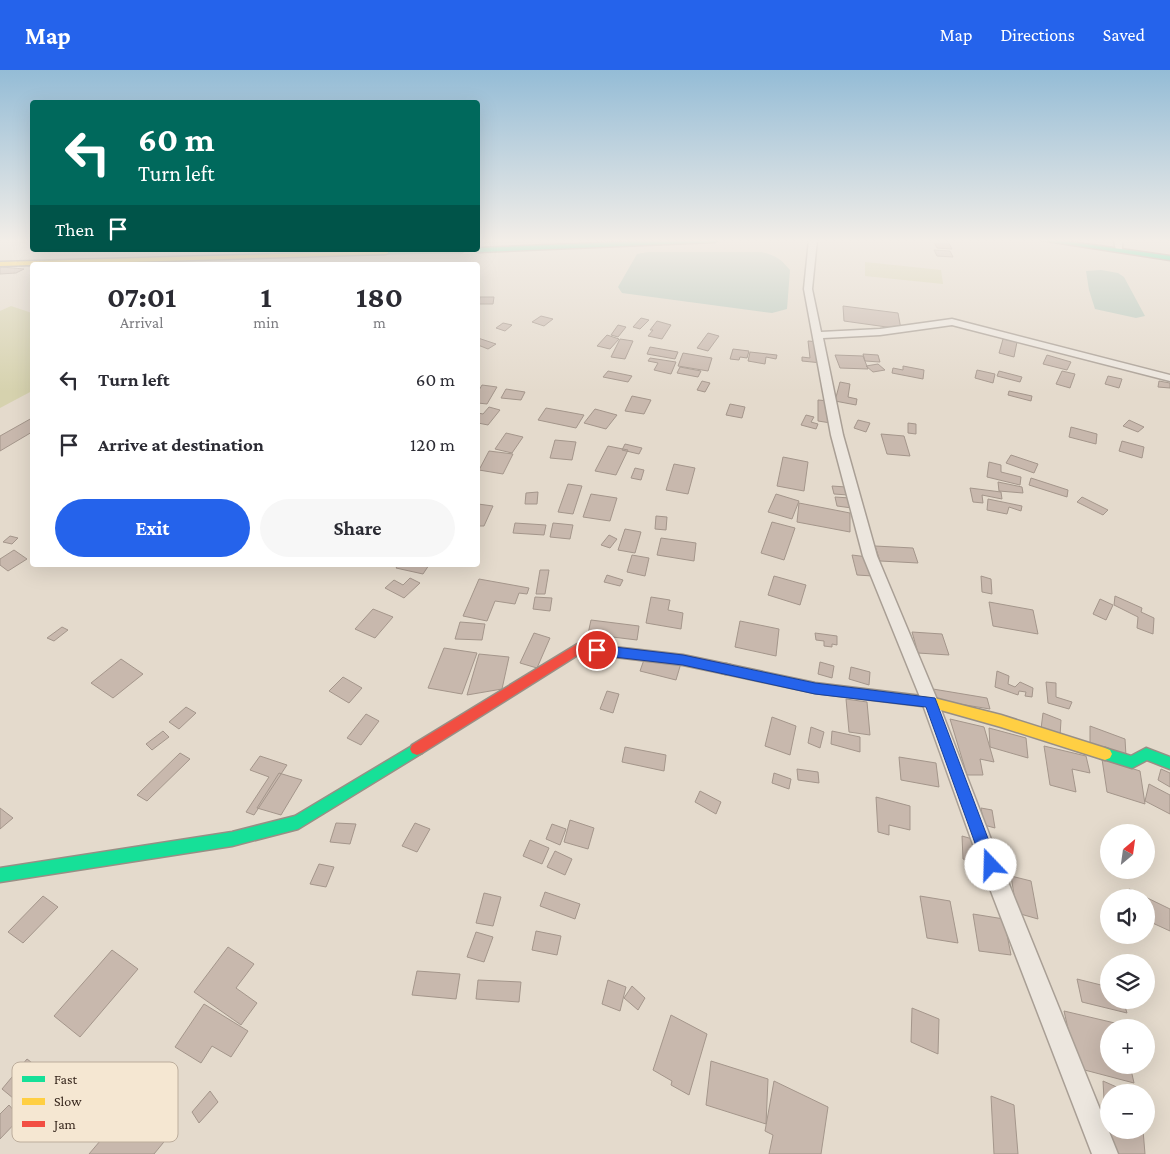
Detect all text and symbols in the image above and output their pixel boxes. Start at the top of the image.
text: Map [25,22,71,49]
text: Map [940,25,972,45]
text: Directions [1000,25,1075,45]
text: Saved [1103,25,1145,45]
icon: left [55,120,120,185]
text: 60 m [138,120,215,159]
text: Turn left [138,161,215,186]
icon: arrive [104,215,132,243]
text: Then [55,219,94,240]
text: 07:01 [107,280,176,313]
text: 1 [261,280,272,313]
text: 180 [356,280,403,313]
text: Arrival [120,314,163,331]
text: min [253,314,279,331]
text: m [373,314,386,331]
icon: left [55,366,83,394]
text: Turn left [98,369,170,390]
text: 60 m [416,369,455,390]
icon: arrive [55,431,83,459]
text: Arrive at destination [98,434,264,455]
text: 120 m [410,434,455,455]
button: Exit [55,499,250,557]
button: Share [260,499,455,557]
pin [576,629,618,671]
icon: arrive [583,636,611,664]
north arrow [1100,824,1155,879]
map controls [1100,824,1155,1139]
position arrow [964,838,1016,890]
button: sound [1100,889,1155,944]
button: layers [1100,954,1155,1009]
button: + [1100,1019,1155,1074]
legend [12,1062,178,1142]
text: Fast [54,1071,78,1087]
button: − [1100,1084,1155,1139]
text: Slow [54,1093,82,1109]
text: Jam [52,1116,76,1132]

